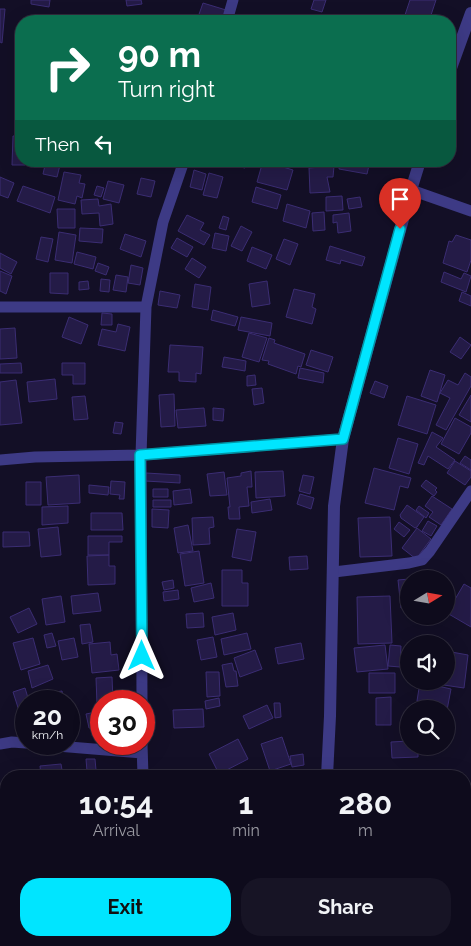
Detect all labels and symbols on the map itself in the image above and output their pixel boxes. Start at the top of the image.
pin [379,178,421,229]
north arrow [400,570,455,625]
position arrow [115,629,167,681]
speed limit sign: 30 [90,690,155,755]

